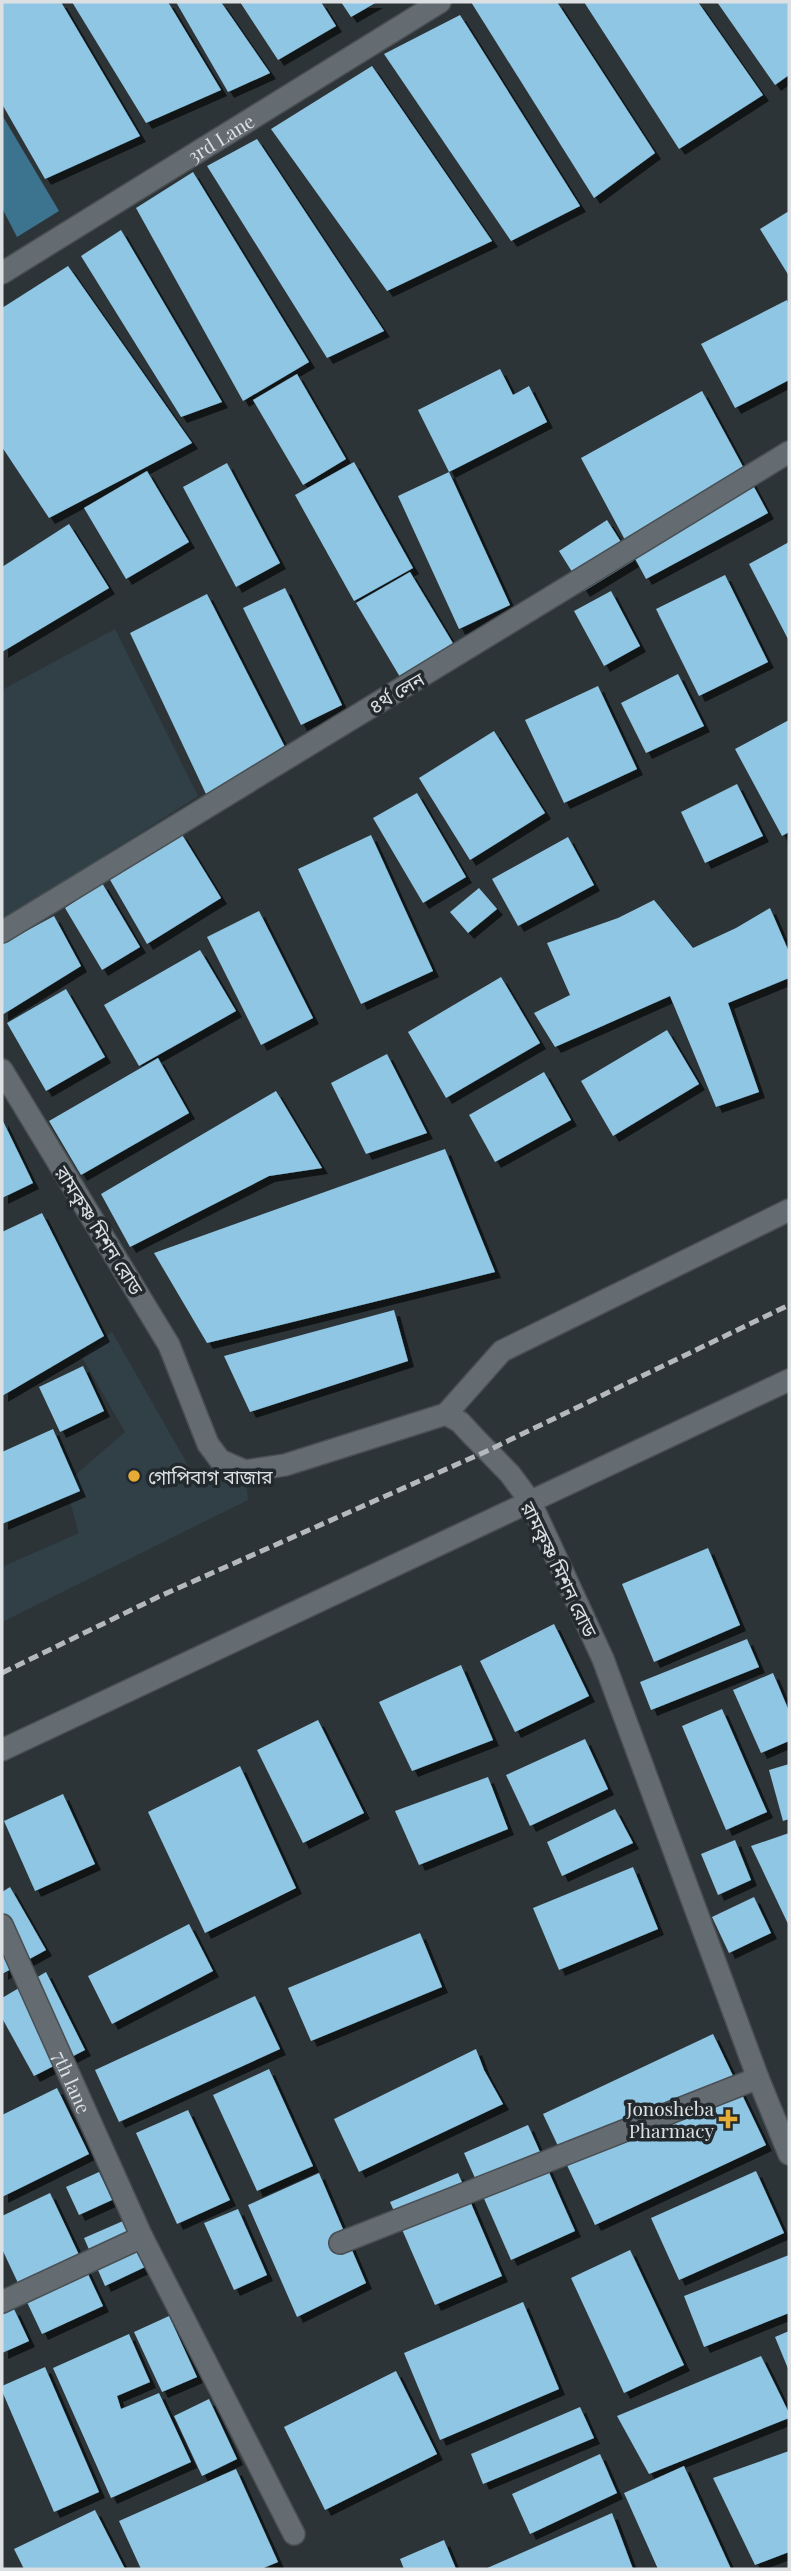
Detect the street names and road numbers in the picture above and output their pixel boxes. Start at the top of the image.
street label: 3rd Lane [182,107,259,168]
street label: ৪র্থ লেন [363,665,429,719]
street label: রামকৃষ্ণ মিশন রোড [49,1160,150,1300]
street label: রামকৃষ্ণ মিশন রোড [515,1496,604,1642]
street label: 7th lane [47,2047,98,2117]

